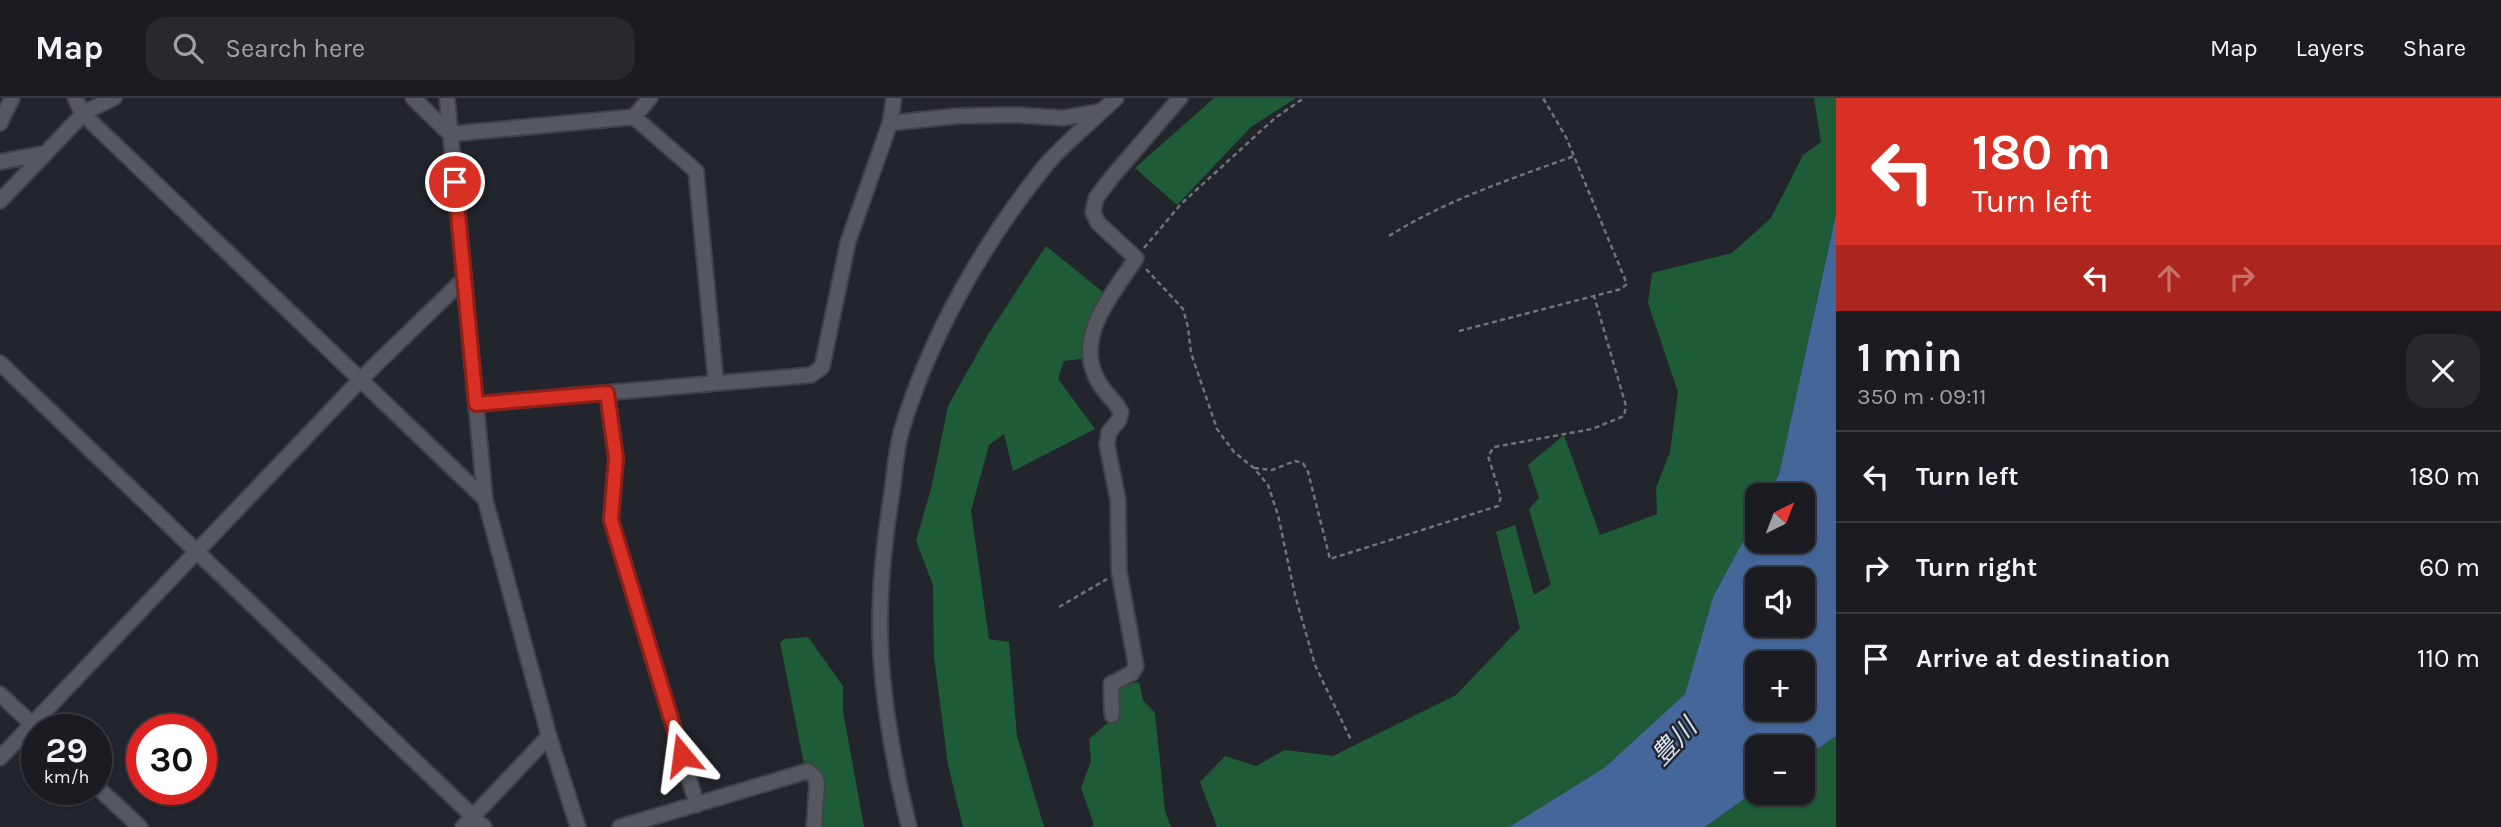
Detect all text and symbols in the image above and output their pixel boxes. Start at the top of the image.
search box [145,17,635,80]
text: Map [35,29,103,67]
icon: search [169,29,207,67]
text: Search here [225,33,365,64]
text: Map [2210,34,2258,62]
text: Layers [2296,34,2365,62]
text: Share [2403,34,2466,62]
text: 180 m [1972,124,2111,181]
icon: left [1857,126,1948,217]
pin [425,152,485,212]
icon: arrive [436,163,474,201]
text: Turn left [1972,183,2092,220]
icon: left [2077,259,2115,297]
icon: ahead [2150,259,2188,297]
icon: right [2223,259,2261,297]
text: 1 min [1857,332,1962,382]
button: close [2406,334,2480,408]
text: 350 m · 09:11 [1857,383,1987,410]
icon: left [1857,458,1895,496]
text: Turn left [1916,461,2018,492]
text: 180 m [2410,461,2480,492]
north arrow [1745,483,1815,553]
map controls [1745,483,1815,805]
icon: right [1857,549,1895,587]
text: Turn right [1916,552,2037,583]
text: 60 m [2419,552,2480,583]
button: sound [1745,567,1815,637]
icon: arrive [1857,640,1895,678]
text: Arrive at destination [1916,643,2170,674]
text: 110 m [2417,643,2480,674]
button: + [1745,651,1815,721]
water label: 豊川 [1645,710,1705,772]
speed limit sign: 30 [126,714,217,805]
position arrow [645,718,719,792]
text: 29 [45,730,88,771]
button: − [1745,735,1815,805]
text: km/h [44,766,89,788]

